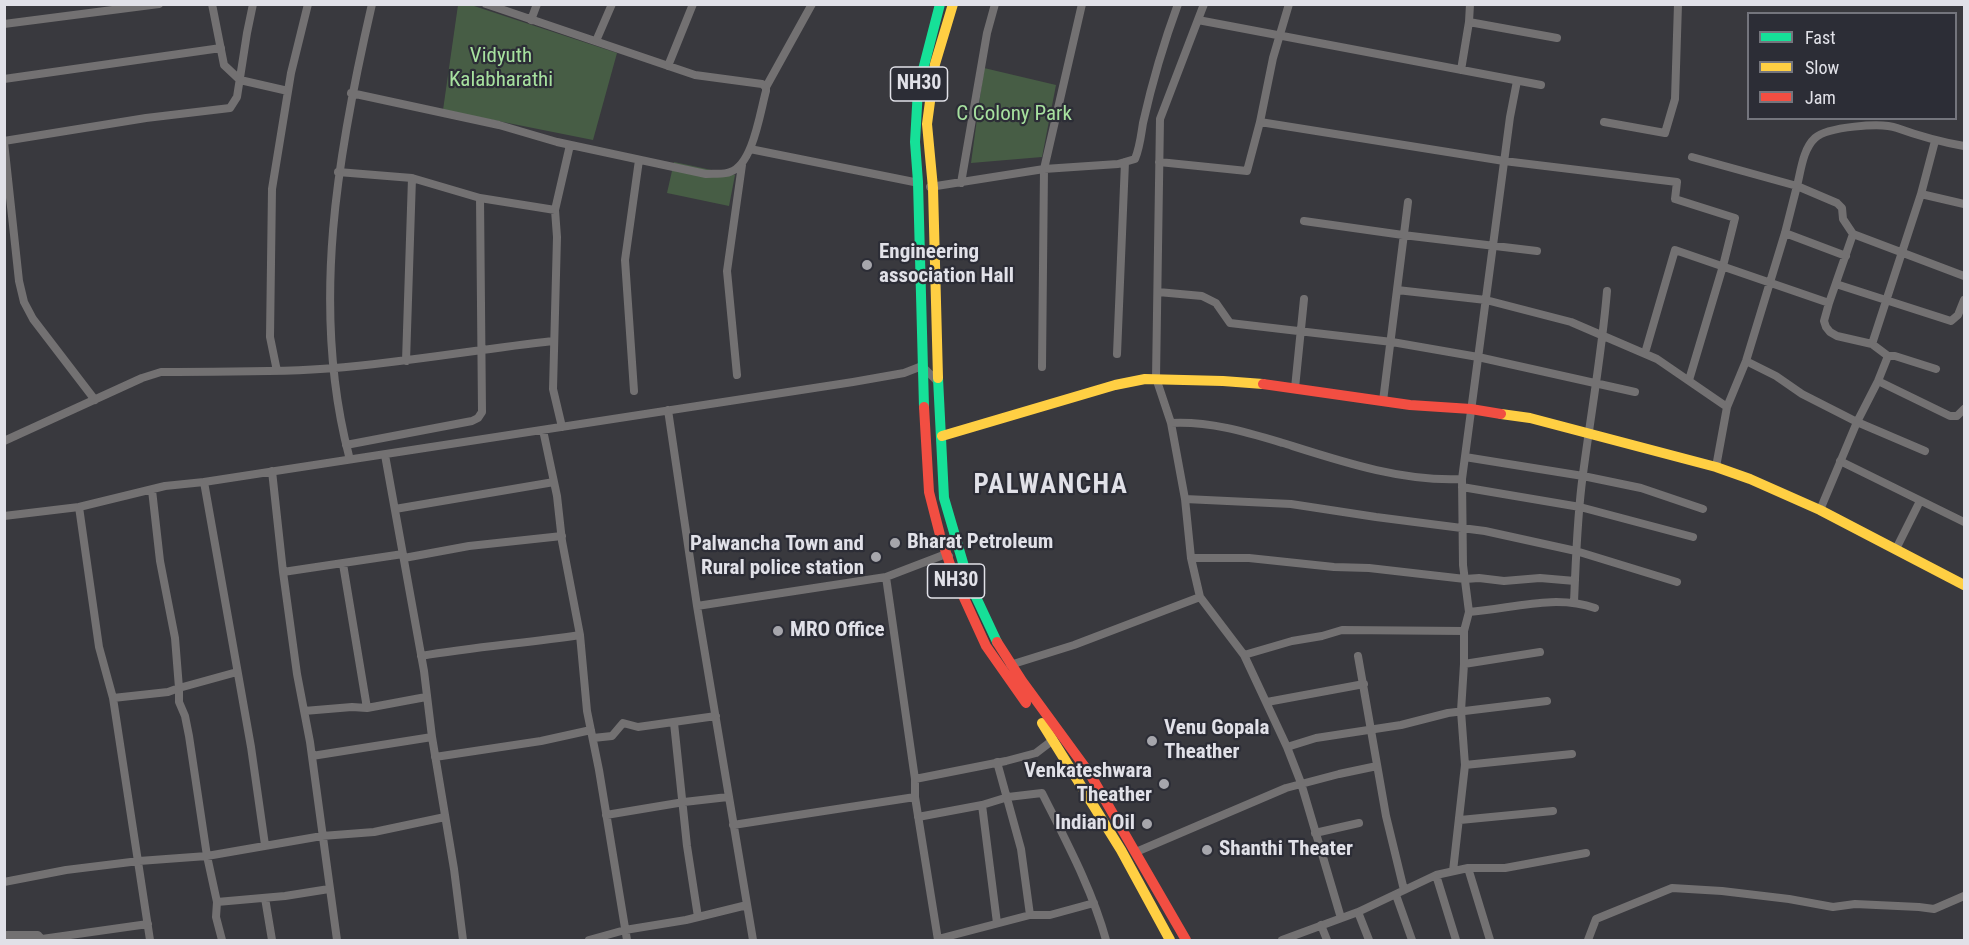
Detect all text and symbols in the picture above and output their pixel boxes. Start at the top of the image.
legend [1747,12,1957,120]
text: Fast [1805,27,1836,48]
park label: Vidyuth Kalabharathi [449,44,553,94]
text: Slow [1805,57,1839,78]
road number: NH30 [890,67,948,101]
text: Jam [1805,87,1836,108]
park label: C Colony Park [956,102,1072,128]
place label: Engineering association Hall [879,240,1014,290]
marker: Engineering association Hall [860,258,874,272]
district label: PALWANCHA [974,470,1128,502]
place label: Bharat Petroleum [907,530,1053,556]
place label: Palwancha Town and Rural police station [690,532,864,582]
marker: Bharat Petroleum [888,536,902,550]
marker: Palwancha Town and Rural police station [869,550,883,564]
road number: NH30 [928,564,984,598]
place label: MRO Office [790,618,885,644]
marker: MRO Office [771,624,785,638]
place label: Venu Gopala Theather [1164,716,1269,766]
marker: Venu Gopala Theather [1145,734,1159,748]
place label: Venkateshwara Theather [1024,759,1152,809]
marker: Venkateshwara Theather [1157,777,1171,791]
place label: Indian Oil [1055,811,1135,837]
marker: Indian Oil [1140,817,1154,831]
place label: Shanthi Theater [1219,837,1353,863]
marker: Shanthi Theater [1200,843,1214,857]

